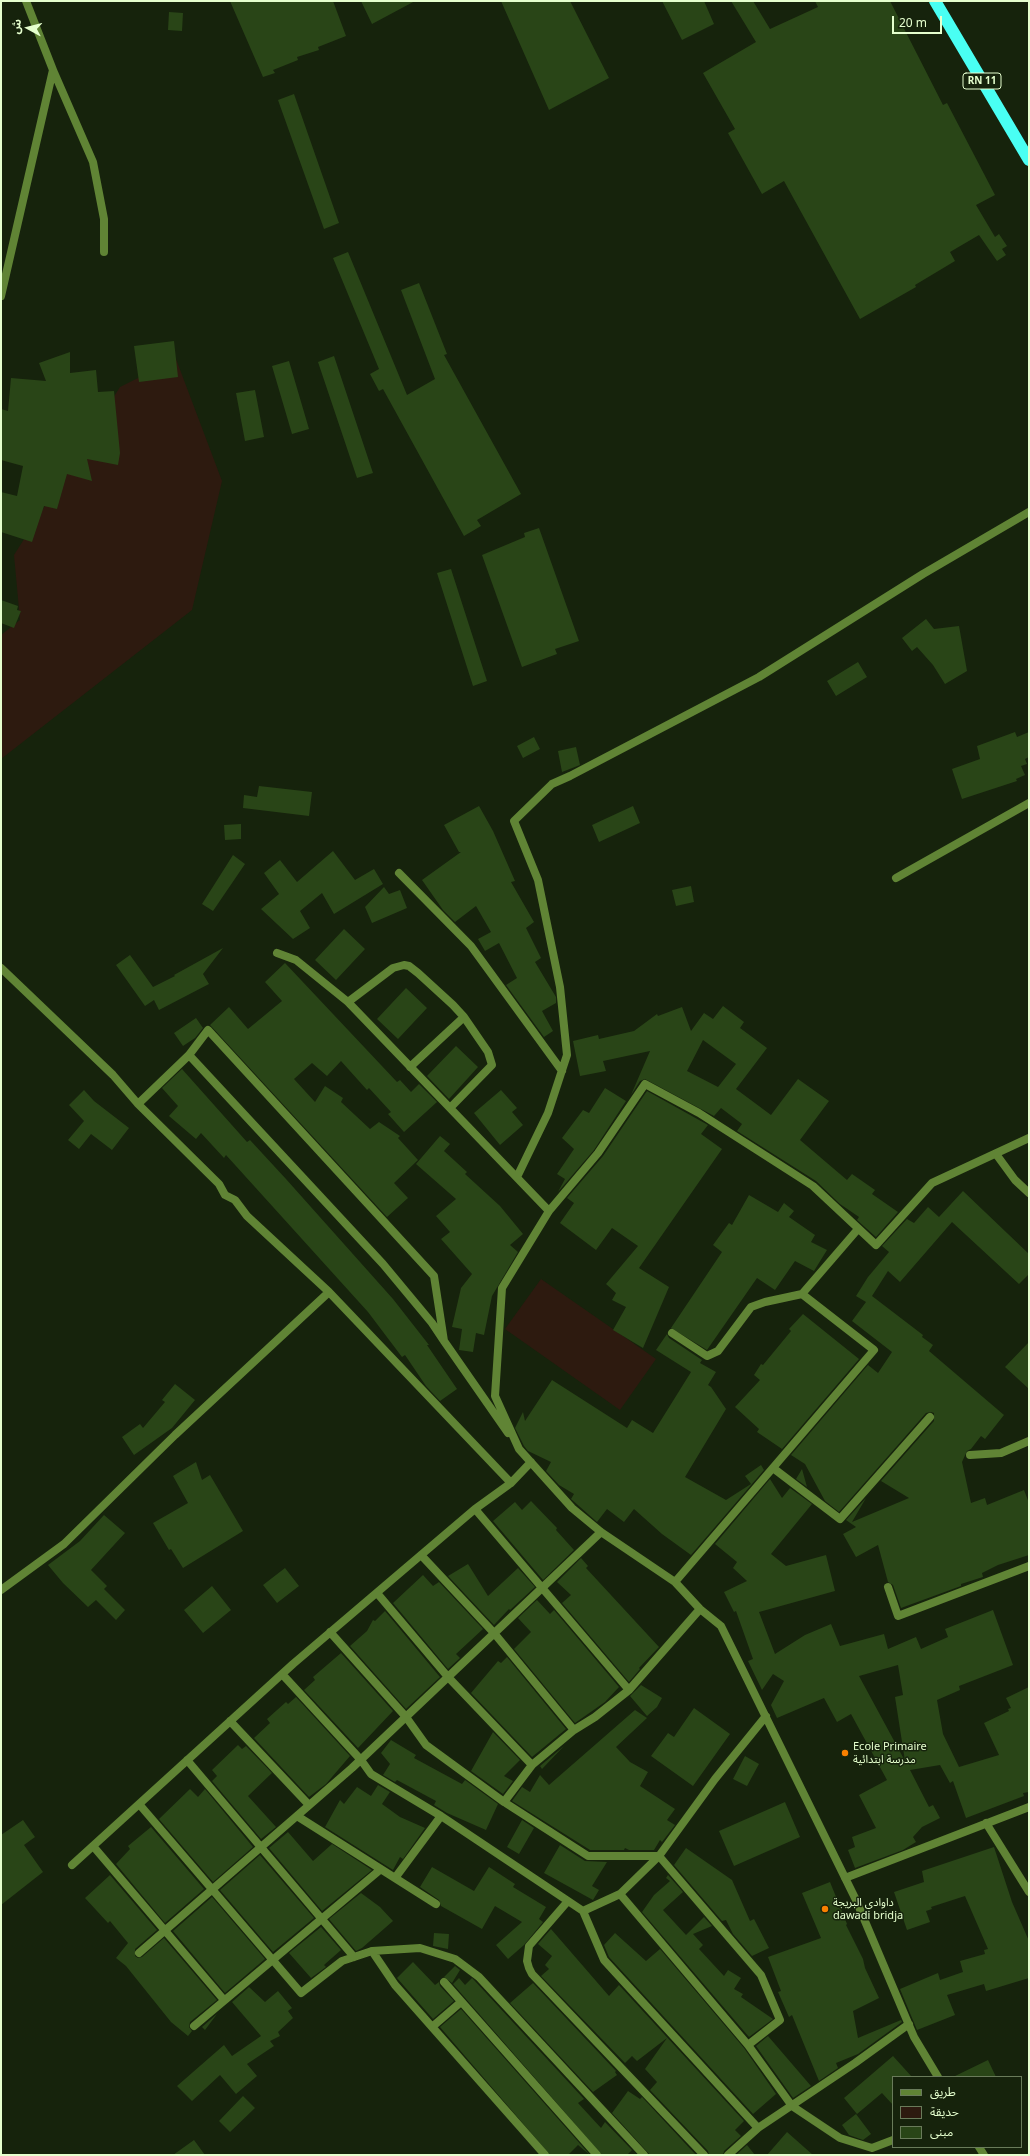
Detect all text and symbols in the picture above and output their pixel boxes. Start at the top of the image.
north arrow [8,8,48,48]
scale bar [894,8,944,34]
text: 20 m [899,14,927,31]
text: ش [7,18,24,35]
road number: RN 11 [963,73,1001,89]
place label: Ecole Primaire مدرسة ابتدائية [853,1740,927,1766]
marker: Ecole Primaire مدرسة ابتدائية [840,1748,850,1758]
place label: داوادي البريجة dawadi bridja [833,1896,903,1922]
marker: داوادي البريجة dawadi bridja [820,1904,830,1914]
legend [892,2076,1022,2148]
text: طريق [930,2083,956,2100]
text: حديقة [930,2103,959,2120]
text: مبنى [930,2123,953,2140]

